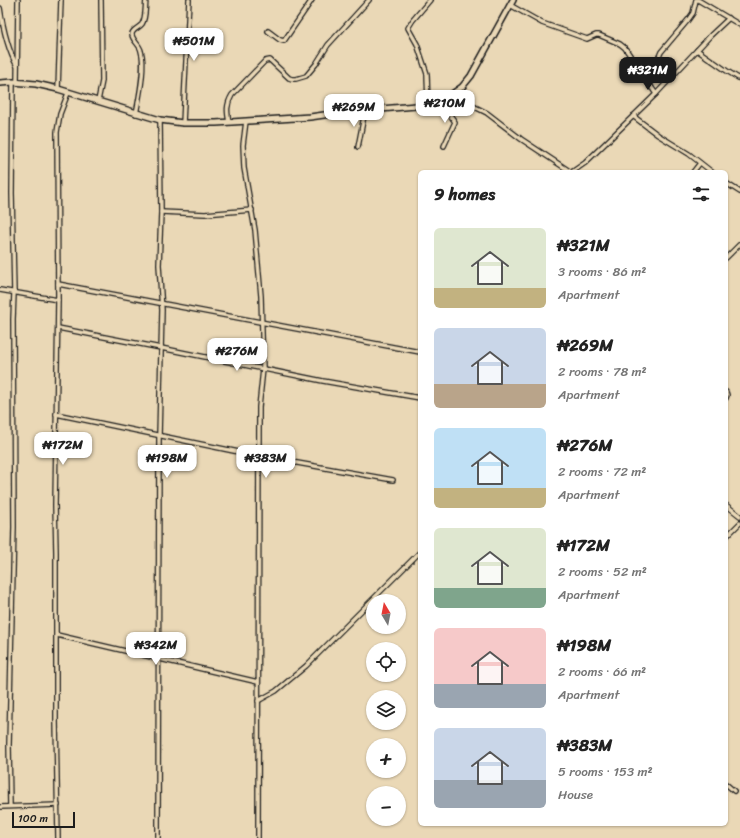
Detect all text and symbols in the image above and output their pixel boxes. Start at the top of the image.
pin: ₦501M [166,28,222,62]
text: ₦501M [174,29,215,52]
pin: ₦321M [620,57,676,91]
text: ₦321M [628,58,668,81]
pin: ₦210M [417,90,473,124]
text: ₦210M [425,91,465,114]
pin: ₦269M [326,94,382,128]
text: ₦269M [333,95,375,118]
text: 9 homes [434,179,495,209]
icon: filters [690,183,712,205]
text: ₦321M [558,230,610,260]
icon: home [466,244,514,292]
text: 3 rooms · 86 m² [558,260,646,283]
text: Apartment [558,283,619,306]
text: ₦269M [558,330,613,360]
pin: ₦276M [209,338,265,372]
text: ₦276M [216,339,258,362]
icon: home [466,344,514,392]
text: 2 rooms · 78 m² [558,360,647,383]
text: Apartment [558,383,619,406]
text: ₦276M [558,430,612,460]
pin: ₦172M [35,432,91,466]
text: ₦172M [43,433,83,456]
icon: home [466,444,514,492]
pin: ₦198M [139,445,195,479]
pin: ₦383M [238,445,294,479]
text: ₦198M [147,446,187,469]
text: ₦383M [245,446,287,469]
text: 2 rooms · 72 m² [558,460,646,483]
text: Apartment [558,483,619,506]
text: ₦172M [558,530,610,560]
icon: home [466,544,514,592]
text: 2 rooms · 52 m² [558,560,647,583]
text: Apartment [558,583,619,606]
north arrow [366,594,406,634]
map controls [366,594,406,826]
text: ₦198M [558,630,611,660]
pin: ₦342M [128,632,184,666]
text: ₦342M [135,633,177,656]
button: locate [366,642,406,682]
icon: home [466,644,514,692]
text: 2 rooms · 66 m² [558,660,646,683]
text: Apartment [558,683,619,706]
button: layers [366,690,406,730]
text: ₦383M [558,730,612,760]
button: + [366,738,406,778]
icon: home [466,744,514,792]
text: 5 rooms · 153 m² [558,760,653,783]
text: House [558,783,593,806]
button: − [366,786,406,826]
text: 100 m [18,809,48,828]
scale bar [12,810,75,829]

